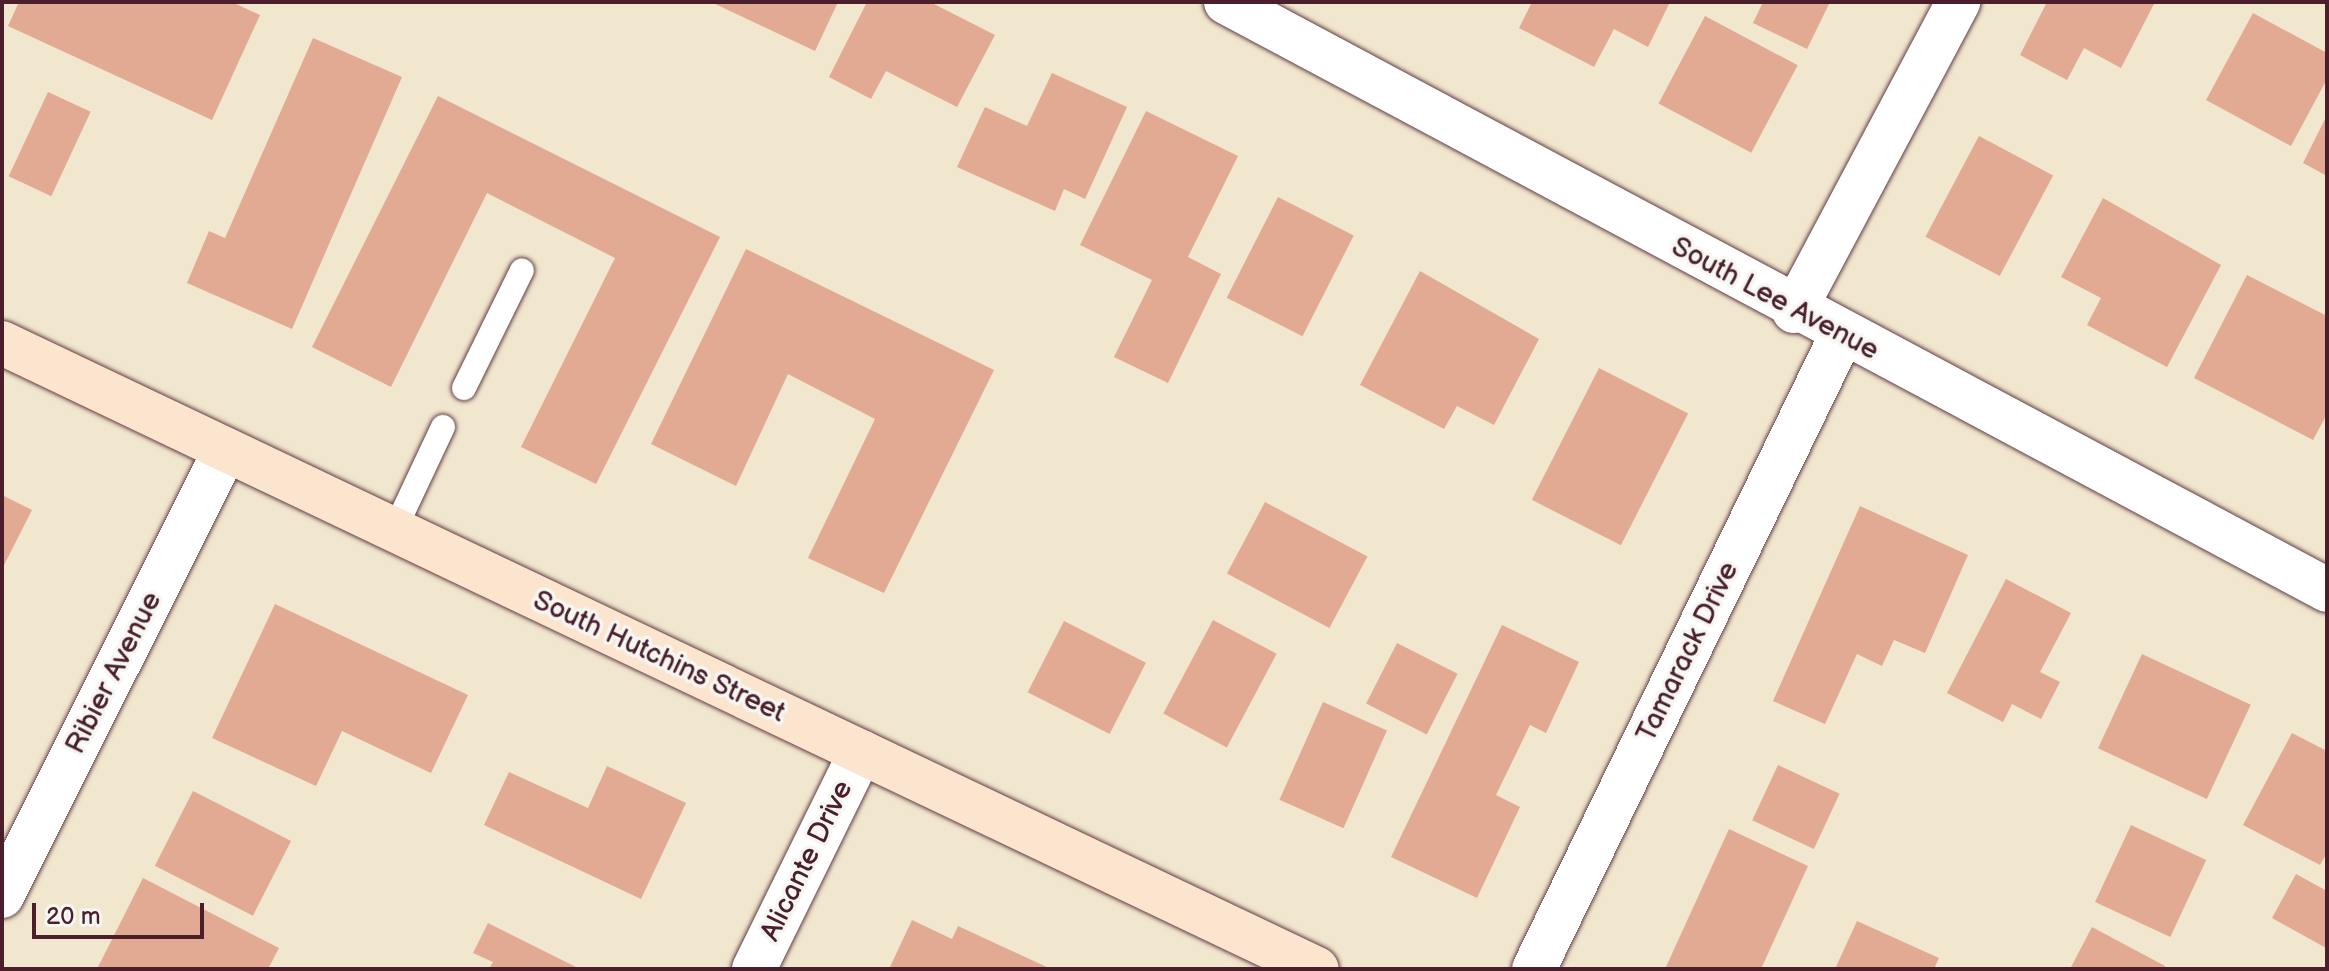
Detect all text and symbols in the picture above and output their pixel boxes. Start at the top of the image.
street label: South Lee Avenue [1666,230,1884,368]
street label: Tamarack Drive [1630,556,1746,748]
street label: South Hutchins Street [527,584,791,730]
street label: Ribier Avenue [59,587,169,759]
street label: Alicante Drive [754,775,860,947]
scale bar [36,887,208,937]
text: 20 m [46,902,101,931]

